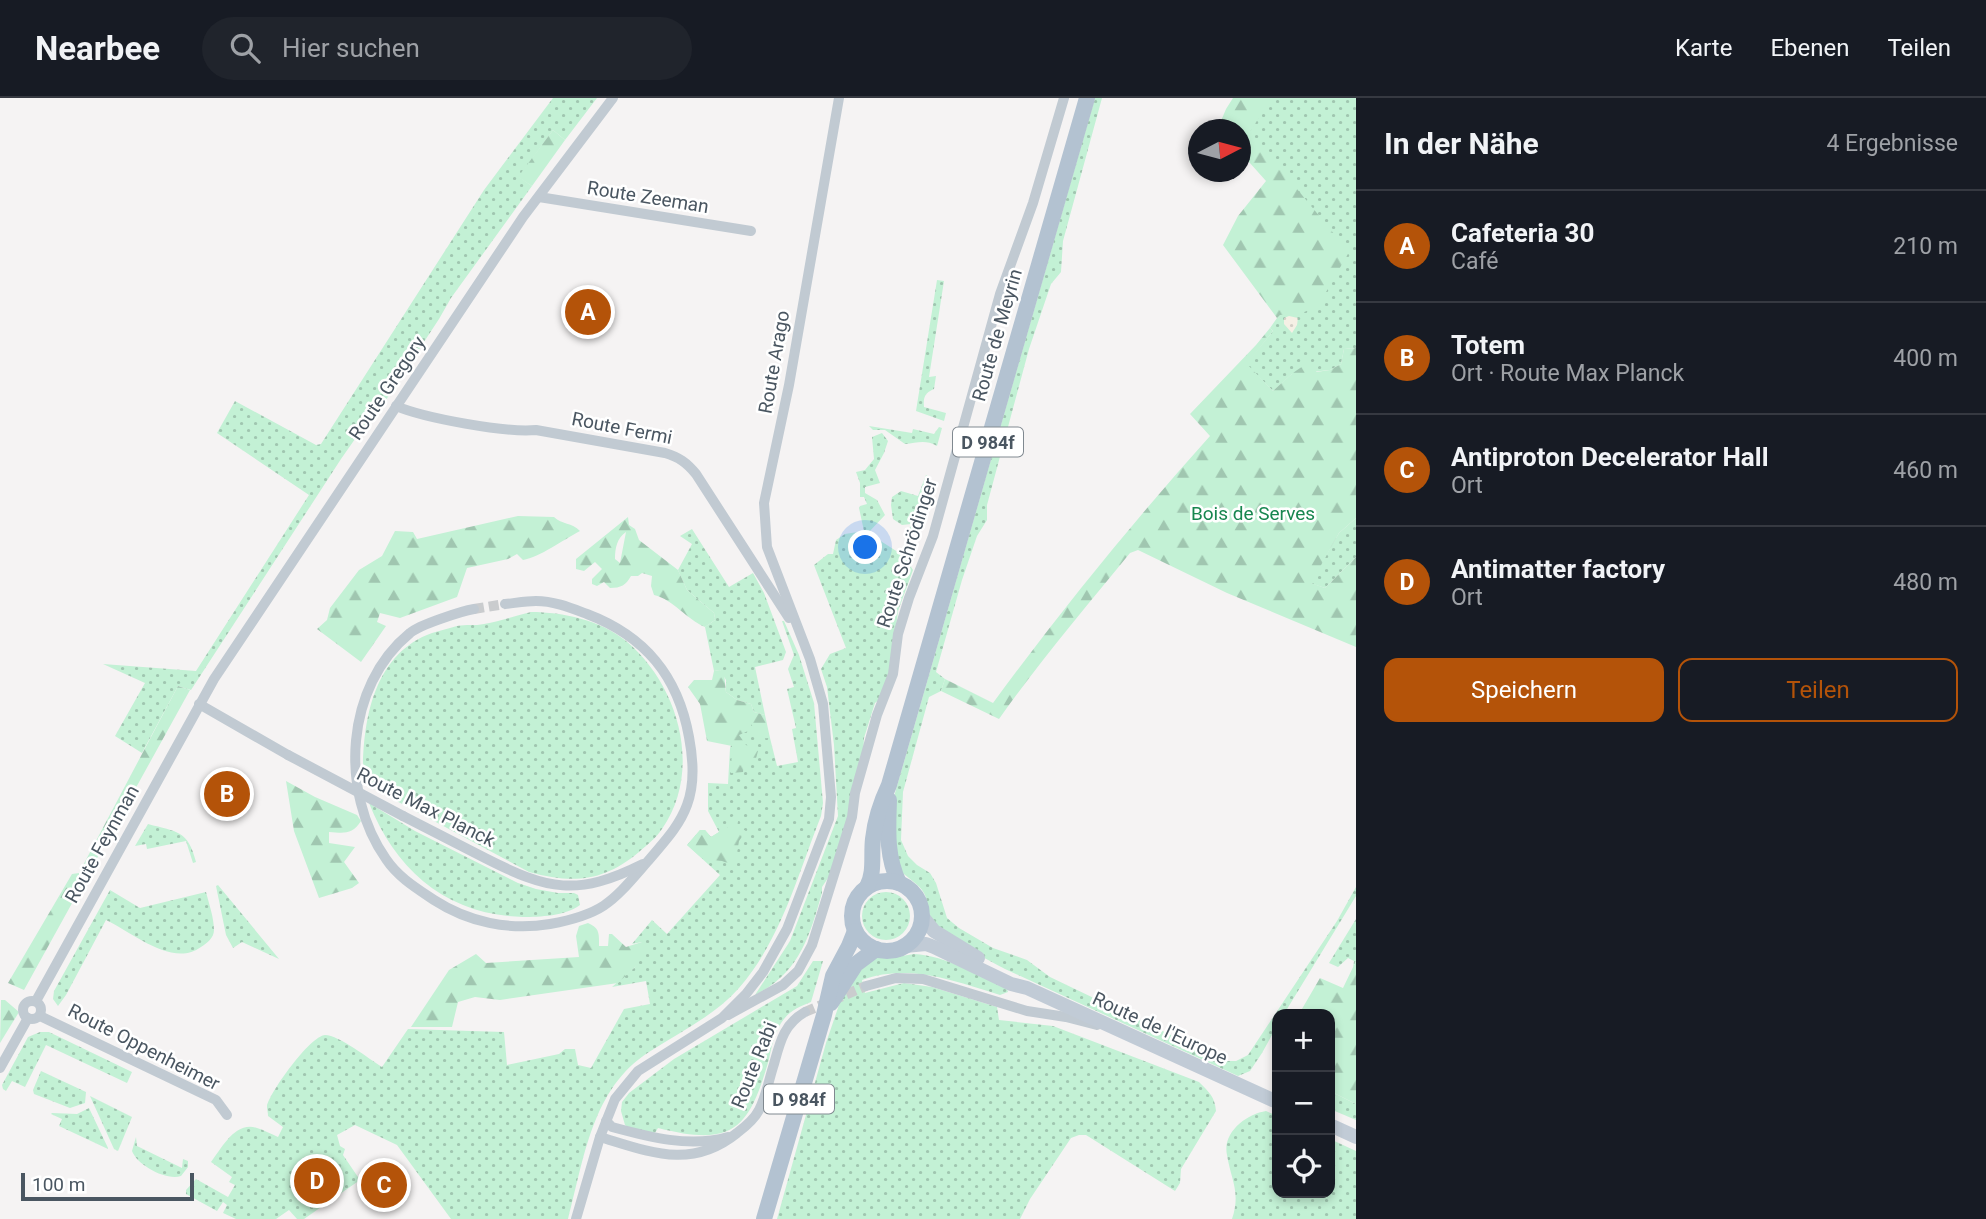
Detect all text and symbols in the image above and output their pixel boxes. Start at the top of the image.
search box [202,17,692,80]
text: Nearbee [35,29,160,68]
icon: search [226,29,264,67]
text: Hier suchen [282,33,420,63]
text: Karte [1675,34,1732,62]
text: Ebenen [1770,34,1849,62]
text: Teilen [1887,34,1951,62]
north arrow [1188,119,1251,182]
text: In der Nähe [1384,126,1539,161]
text: 4 Ergebnisse [1826,130,1958,157]
street label: Route Zeeman [586,176,710,218]
text: Cafeteria 30 [1451,218,1594,248]
text: A [1399,233,1415,260]
text: 210 m [1893,233,1958,260]
text: Café [1451,248,1498,275]
street label: Route de Meyrin [967,266,1027,404]
pin: A [565,286,611,338]
street label: Route Arago [754,309,794,415]
text: Totem [1451,330,1525,360]
street label: Route Gregory [344,332,430,444]
text: B [1400,345,1414,372]
text: 400 m [1893,345,1958,372]
text: Ort · Route Max Planck [1451,360,1684,387]
street label: Route Fermi [570,407,674,449]
road number: D 984f [953,428,1023,456]
text: Antiproton Decelerator Hall [1451,442,1769,472]
text: C [1399,457,1415,484]
text: 460 m [1893,457,1958,484]
text: Ort [1451,472,1483,499]
street label: Route Schrödinger [872,475,942,631]
park label: Bois de Serves [1191,502,1315,525]
your location [848,530,882,564]
text: Antimatter factory [1451,554,1665,584]
text: D [1400,569,1414,596]
text: 480 m [1893,569,1958,596]
text: Ort [1451,584,1483,611]
button: Speichern [1384,658,1664,722]
button: Teilen [1678,658,1958,722]
street label: Route Max Planck [353,762,499,852]
pin: B [204,768,250,820]
street label: Route Feynman [60,781,144,907]
street label: Route de l'Europe [1089,987,1231,1069]
street label: Route Oppenheimer [64,999,224,1095]
map controls [1272,1009,1335,1198]
button: + [1272,1009,1335,1072]
street label: Route Rabi [726,1018,782,1112]
button: − [1272,1072,1335,1135]
road number: D 984f [764,1084,834,1114]
button: locate [1272,1135,1335,1198]
pin: D [294,1155,340,1207]
pin: C [361,1159,407,1211]
scale bar [21,1170,194,1202]
text: 100 m [32,1173,85,1196]

